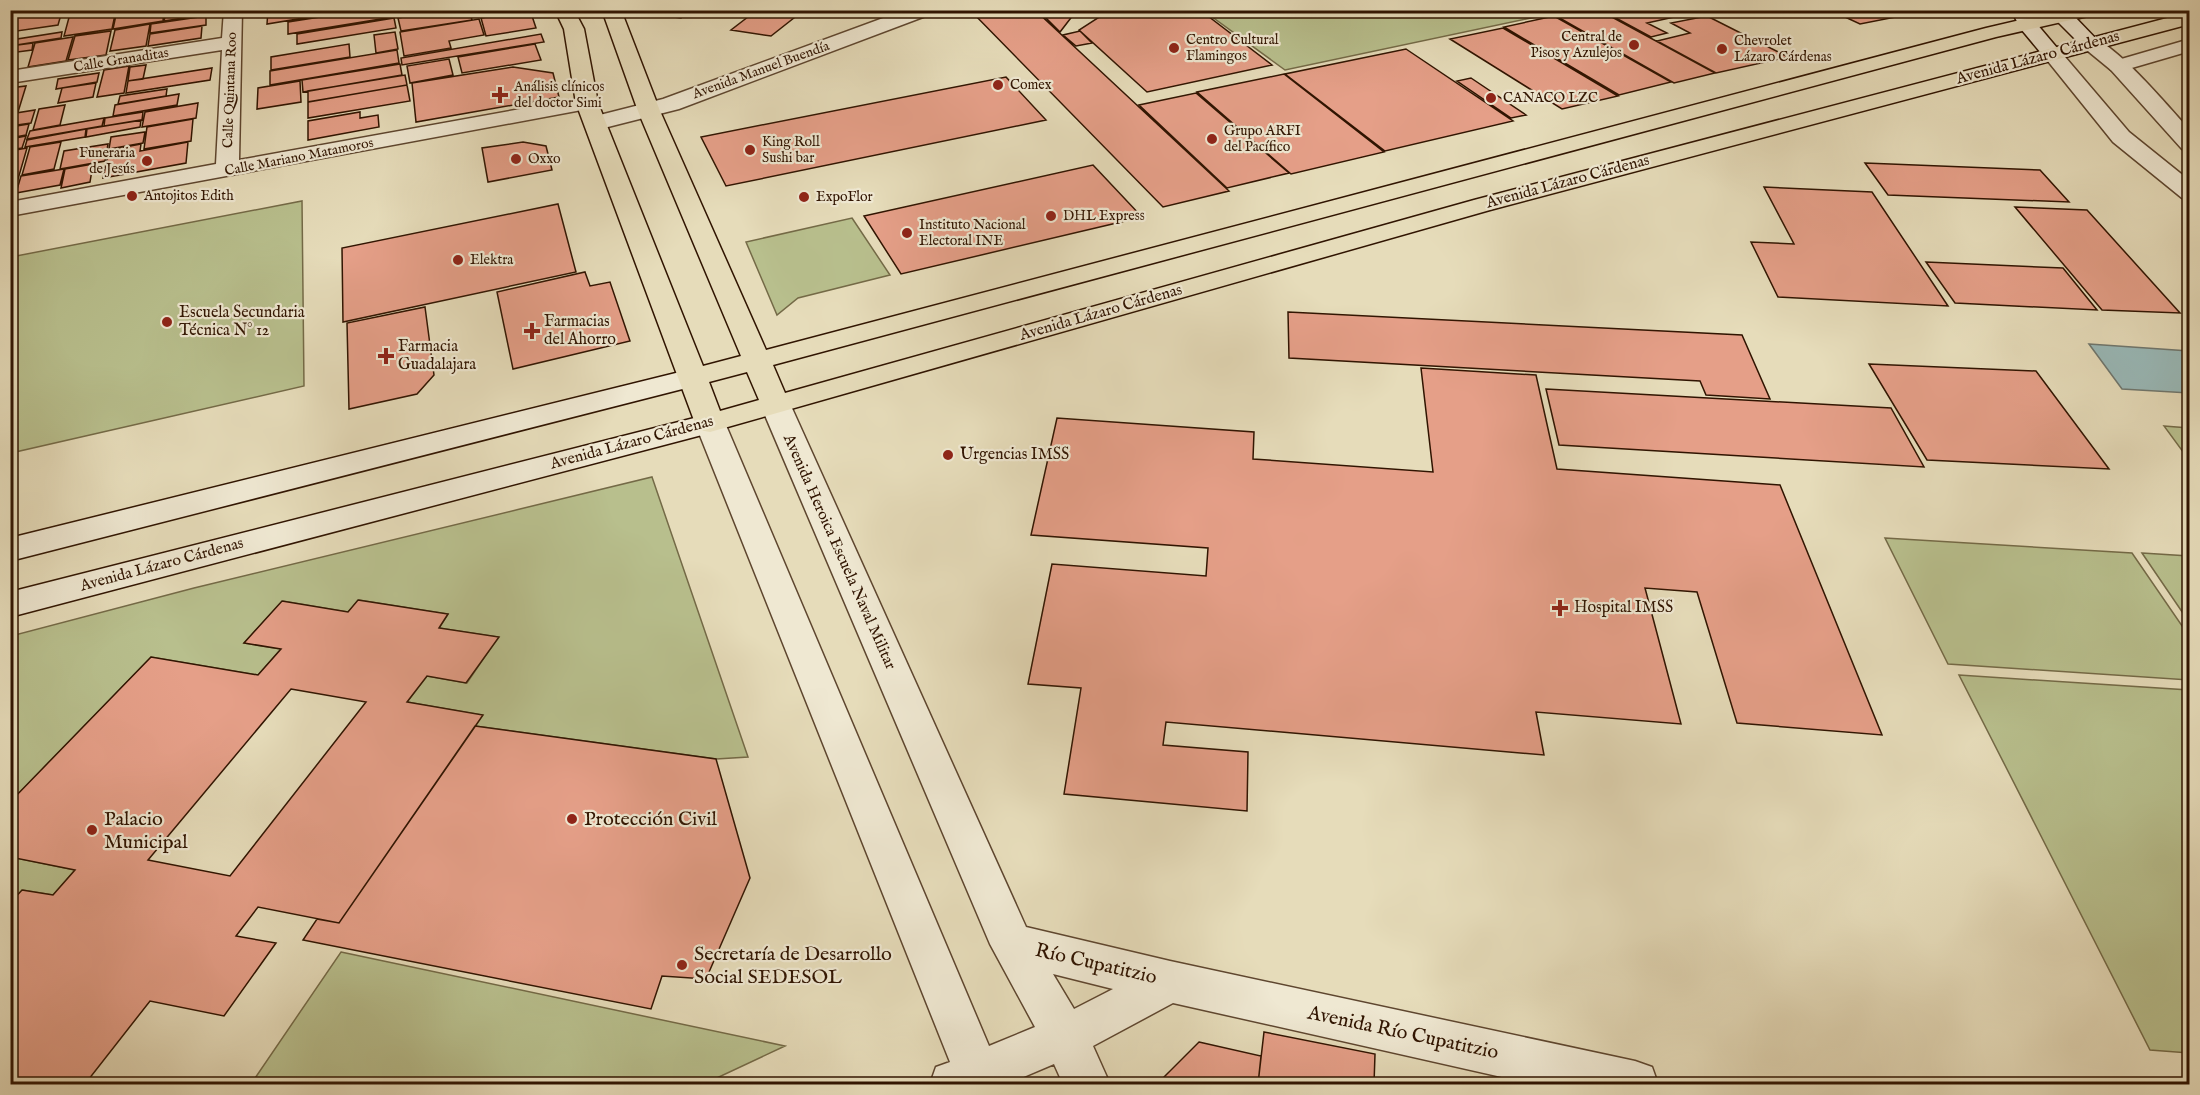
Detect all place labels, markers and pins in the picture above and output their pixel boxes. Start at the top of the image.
place label: Central de Pisos y Azulejos [1531,28,1623,62]
place label: Centro Cultural Flamingos [1186,31,1279,65]
place label: Chevrolet Lázaro Cárdenas [1734,32,1832,66]
marker: Central de Pisos y Azulejos [1627,38,1641,52]
marker: Centro Cultural Flamingos [1167,41,1181,55]
marker: Chevrolet Lázaro Cárdenas [1715,42,1729,56]
place label: Comex [1010,76,1052,94]
place label: Análisis clínicos del doctor Simi [513,78,604,112]
marker: Comex [991,78,1005,92]
marker: Análisis clínicos del doctor Simi [491,86,509,104]
place label: CANACO LZC [1503,89,1598,107]
marker: CANACO LZC [1484,91,1498,105]
place label: Grupo ARFI del Pacífico [1224,122,1301,156]
marker: Grupo ARFI del Pacífico [1205,132,1219,146]
place label: King Roll Sushi bar [762,133,820,167]
marker: King Roll Sushi bar [743,143,757,157]
place label: Funeraria de Jesús [79,144,136,178]
place label: Oxxo [528,150,561,168]
marker: Oxxo [509,152,523,166]
marker: Funeraria de Jesús [140,154,154,168]
place label: Antojitos Edith [143,187,234,205]
place label: ExpoFlor [816,188,873,206]
marker: Antojitos Edith [125,189,139,203]
marker: ExpoFlor [797,190,811,204]
place label: DHL Express [1063,207,1145,225]
marker: DHL Express [1044,209,1058,223]
place label: Instituto Nacional Electoral INE [919,216,1026,250]
marker: Instituto Nacional Electoral INE [900,226,914,240]
place label: Elektra [470,251,514,269]
marker: Elektra [451,253,465,267]
place label: Escuela Secundaria Técnica N° 12 [179,303,305,341]
place label: Farmacias del Ahorro [544,312,616,350]
marker: Escuela Secundaria Técnica N° 12 [160,315,174,329]
marker: Farmacias del Ahorro [525,324,539,338]
place label: Farmacia Guadalajara [398,337,476,375]
marker: Farmacia Guadalajara [379,349,393,363]
place label: Urgencias IMSS [960,445,1069,465]
marker: Urgencias IMSS [941,448,955,462]
place label: Hospital IMSS [1574,598,1673,618]
marker: Hospital IMSS [1551,599,1569,617]
place label: Palacio Municipal [104,807,188,855]
place label: Protección Civil [584,807,718,832]
marker: Protección Civil [565,812,579,826]
marker: Palacio Municipal [85,823,99,837]
place label: Secretaría de Desarrollo Social SEDESOL [694,942,892,990]
marker: Secretaría de Desarrollo Social SEDESOL [675,958,689,972]

